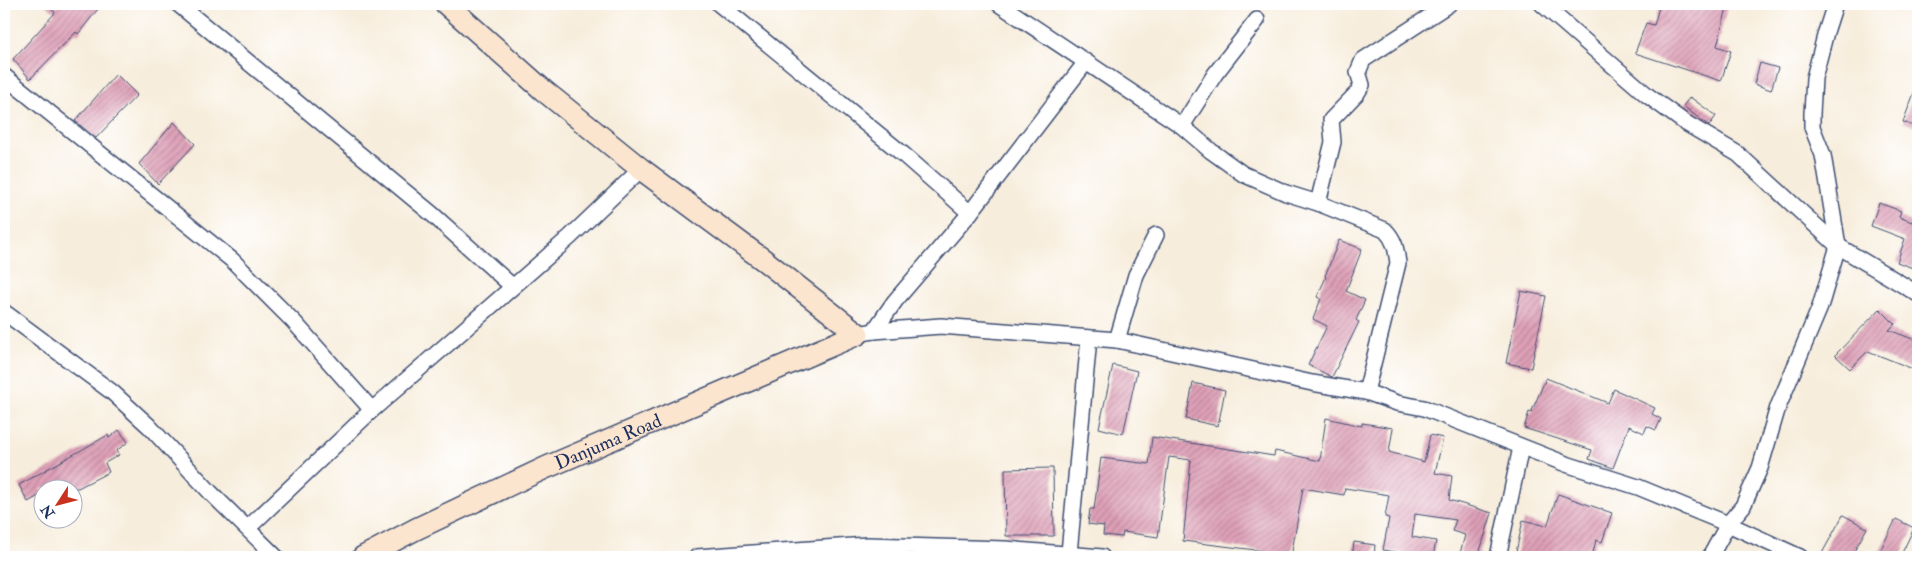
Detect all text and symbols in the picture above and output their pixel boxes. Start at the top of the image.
street label: Danjuma Road [551,408,666,475]
north arrow [32,478,82,528]
text: N [37,501,59,522]

